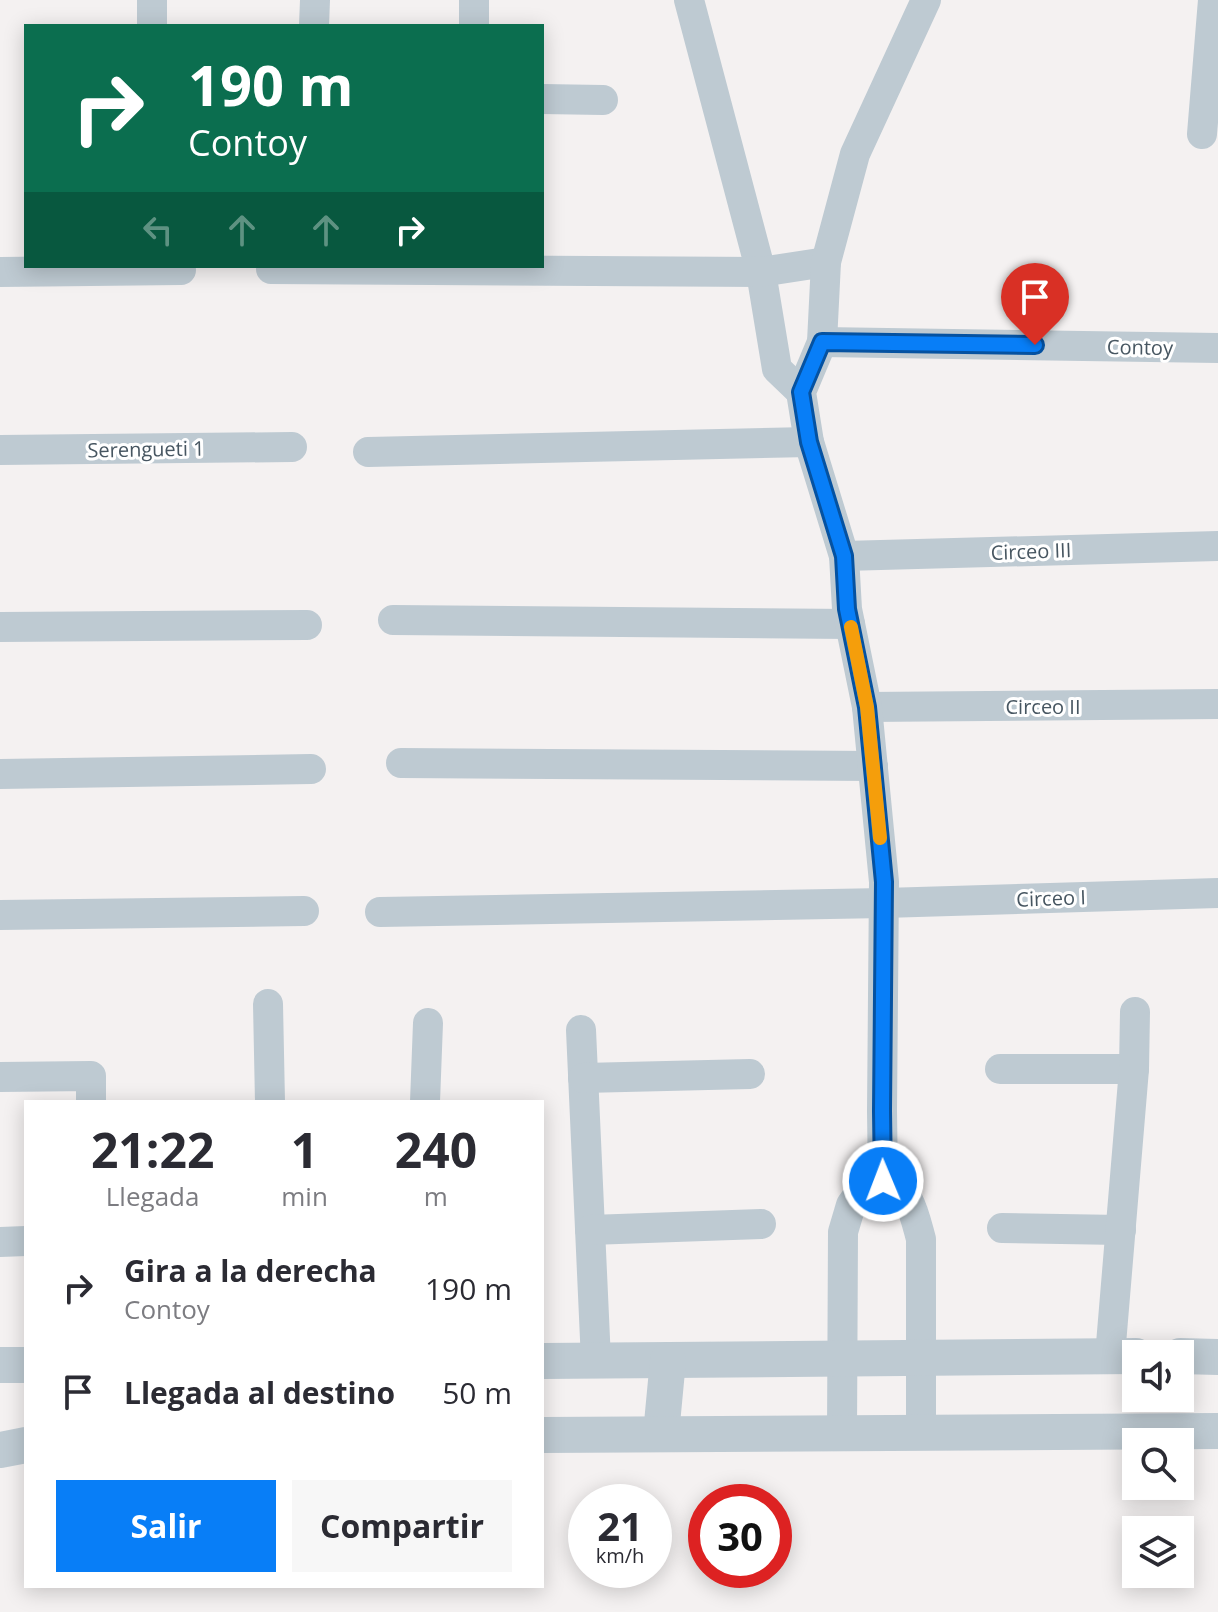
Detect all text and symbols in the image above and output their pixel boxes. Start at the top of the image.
text: 190 m [188,46,354,122]
icon: right [56,56,160,160]
text: Contoy [188,118,307,167]
icon: left [136,208,180,252]
icon: ahead [220,208,264,252]
icon: ahead [304,208,348,252]
icon: right [388,208,432,252]
pin [1001,263,1069,345]
icon: arrive [1013,275,1057,319]
street label: Contoy [1107,333,1174,361]
street label: Serengueti 1 [87,434,205,464]
street label: Circeo III [990,536,1072,566]
street label: Circeo II [1005,693,1081,720]
street label: Circeo I [1016,883,1086,913]
text: 21:22 [91,1117,214,1182]
text: 1 [291,1117,318,1182]
text: 240 [395,1117,477,1182]
position arrow [841,1139,925,1223]
text: Llegada [106,1178,199,1214]
text: min [281,1178,328,1214]
text: m [424,1178,448,1214]
text: Gira a la derecha [124,1250,377,1291]
icon: right [56,1266,100,1310]
text: 190 m [425,1268,512,1309]
text: Contoy [124,1291,210,1327]
map controls [1122,1340,1194,1588]
button: sound [1122,1340,1194,1412]
icon: arrive [56,1370,100,1414]
text: Llegada al destino [124,1372,395,1413]
text: 50 m [442,1372,512,1413]
button: search [1122,1428,1194,1500]
button: Salir [56,1480,276,1572]
button: Compartir [292,1480,512,1572]
speed limit sign: 30 [688,1484,792,1588]
text: 21 [597,1498,643,1553]
button: layers [1122,1516,1194,1588]
text: km/h [596,1542,644,1569]

